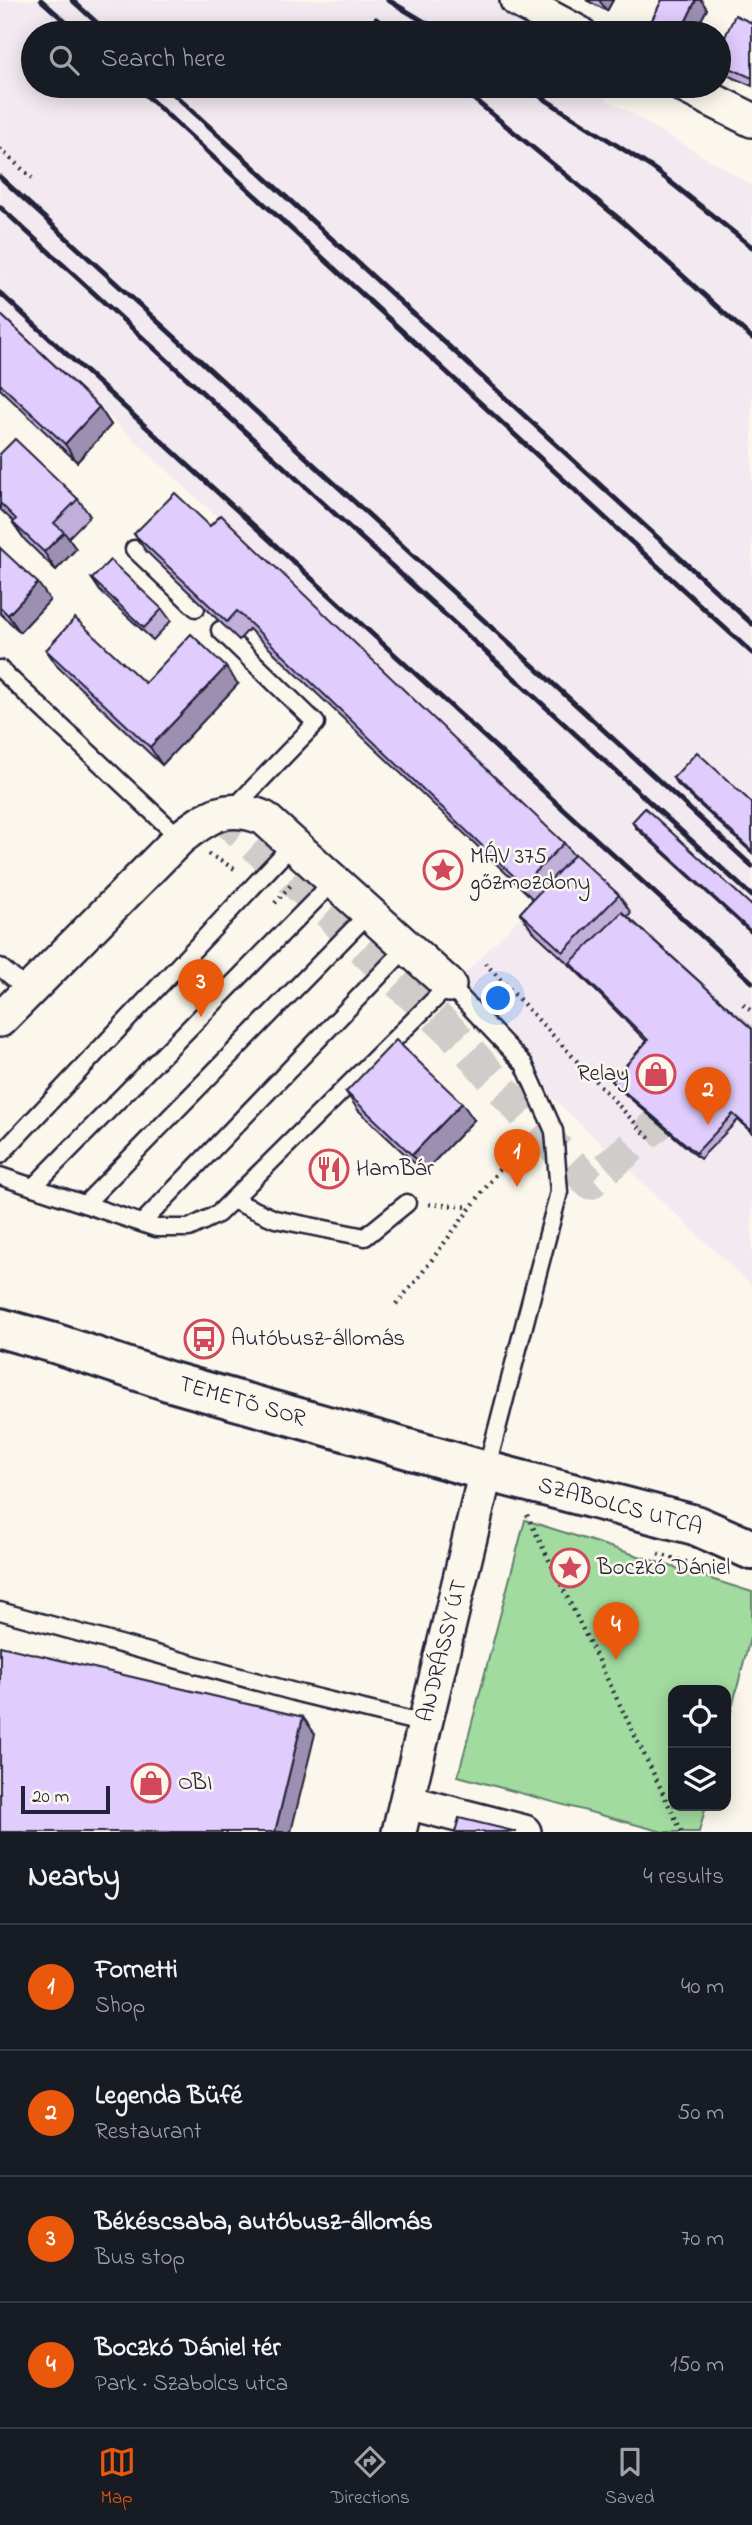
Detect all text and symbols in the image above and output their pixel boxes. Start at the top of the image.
search box [21,21,731,98]
icon: search [45,41,83,79]
text: Search here [101,41,226,79]
place label: MÁV 375 gőzmozdony [469,840,590,902]
place icon: MÁV 375 gőzmozdony [422,849,464,891]
pin: 3 [178,959,224,1017]
your location [481,981,515,1015]
shop icon: Relay [635,1053,677,1095]
place label: Relay [577,1058,629,1093]
pin: 2 [685,1067,731,1125]
pin: 1 [494,1129,540,1187]
restaurant icon: HamBár [308,1148,350,1190]
place label: HamBár [356,1153,435,1186]
bus stop icon: Autóbusz-állomás [183,1318,225,1360]
place label: Autóbusz-állomás [231,1323,405,1356]
street label: TEMETŐ SOR [175,1368,309,1436]
street label: SZABOLCS UTCA [534,1469,706,1545]
place icon: Boczkó Dániel [549,1547,591,1589]
place label: Boczkó Dániel [596,1552,730,1585]
street label: ANDRÁSSY ÚT [408,1576,477,1726]
pin: 4 [593,1602,639,1660]
map controls [668,1685,731,1811]
button: locate [668,1685,731,1748]
button: layers [668,1748,731,1811]
shop icon: OBI [130,1762,172,1804]
place label: OBI [178,1767,212,1800]
scale bar [21,1783,110,1815]
text: 20 m [32,1784,69,1811]
text: Nearby [28,1856,120,1900]
text: 4 results [643,1861,724,1894]
text: Fornetti [95,1952,178,1990]
text: 1 [47,1971,55,2004]
text: 40 m [681,1971,724,2004]
text: Shop [95,1990,145,2023]
text: Legenda Büfé [95,2078,242,2116]
text: 2 [45,2097,57,2130]
text: 50 m [677,2097,724,2130]
text: Restaurant [95,2116,202,2149]
text: Békéscsaba, autóbusz-állomás [95,2204,433,2242]
text: 3 [46,2223,56,2256]
text: 70 m [681,2223,724,2256]
text: Bus stop [95,2242,185,2275]
text: Boczkó Dániel tér [95,2330,281,2368]
text: 4 [46,2349,56,2382]
text: 150 m [670,2349,724,2382]
text: Park · Szabolcs utca [95,2368,288,2401]
tab: Map [98,2443,136,2512]
tab: Directions [331,2443,410,2512]
tab: Saved [605,2443,654,2512]

